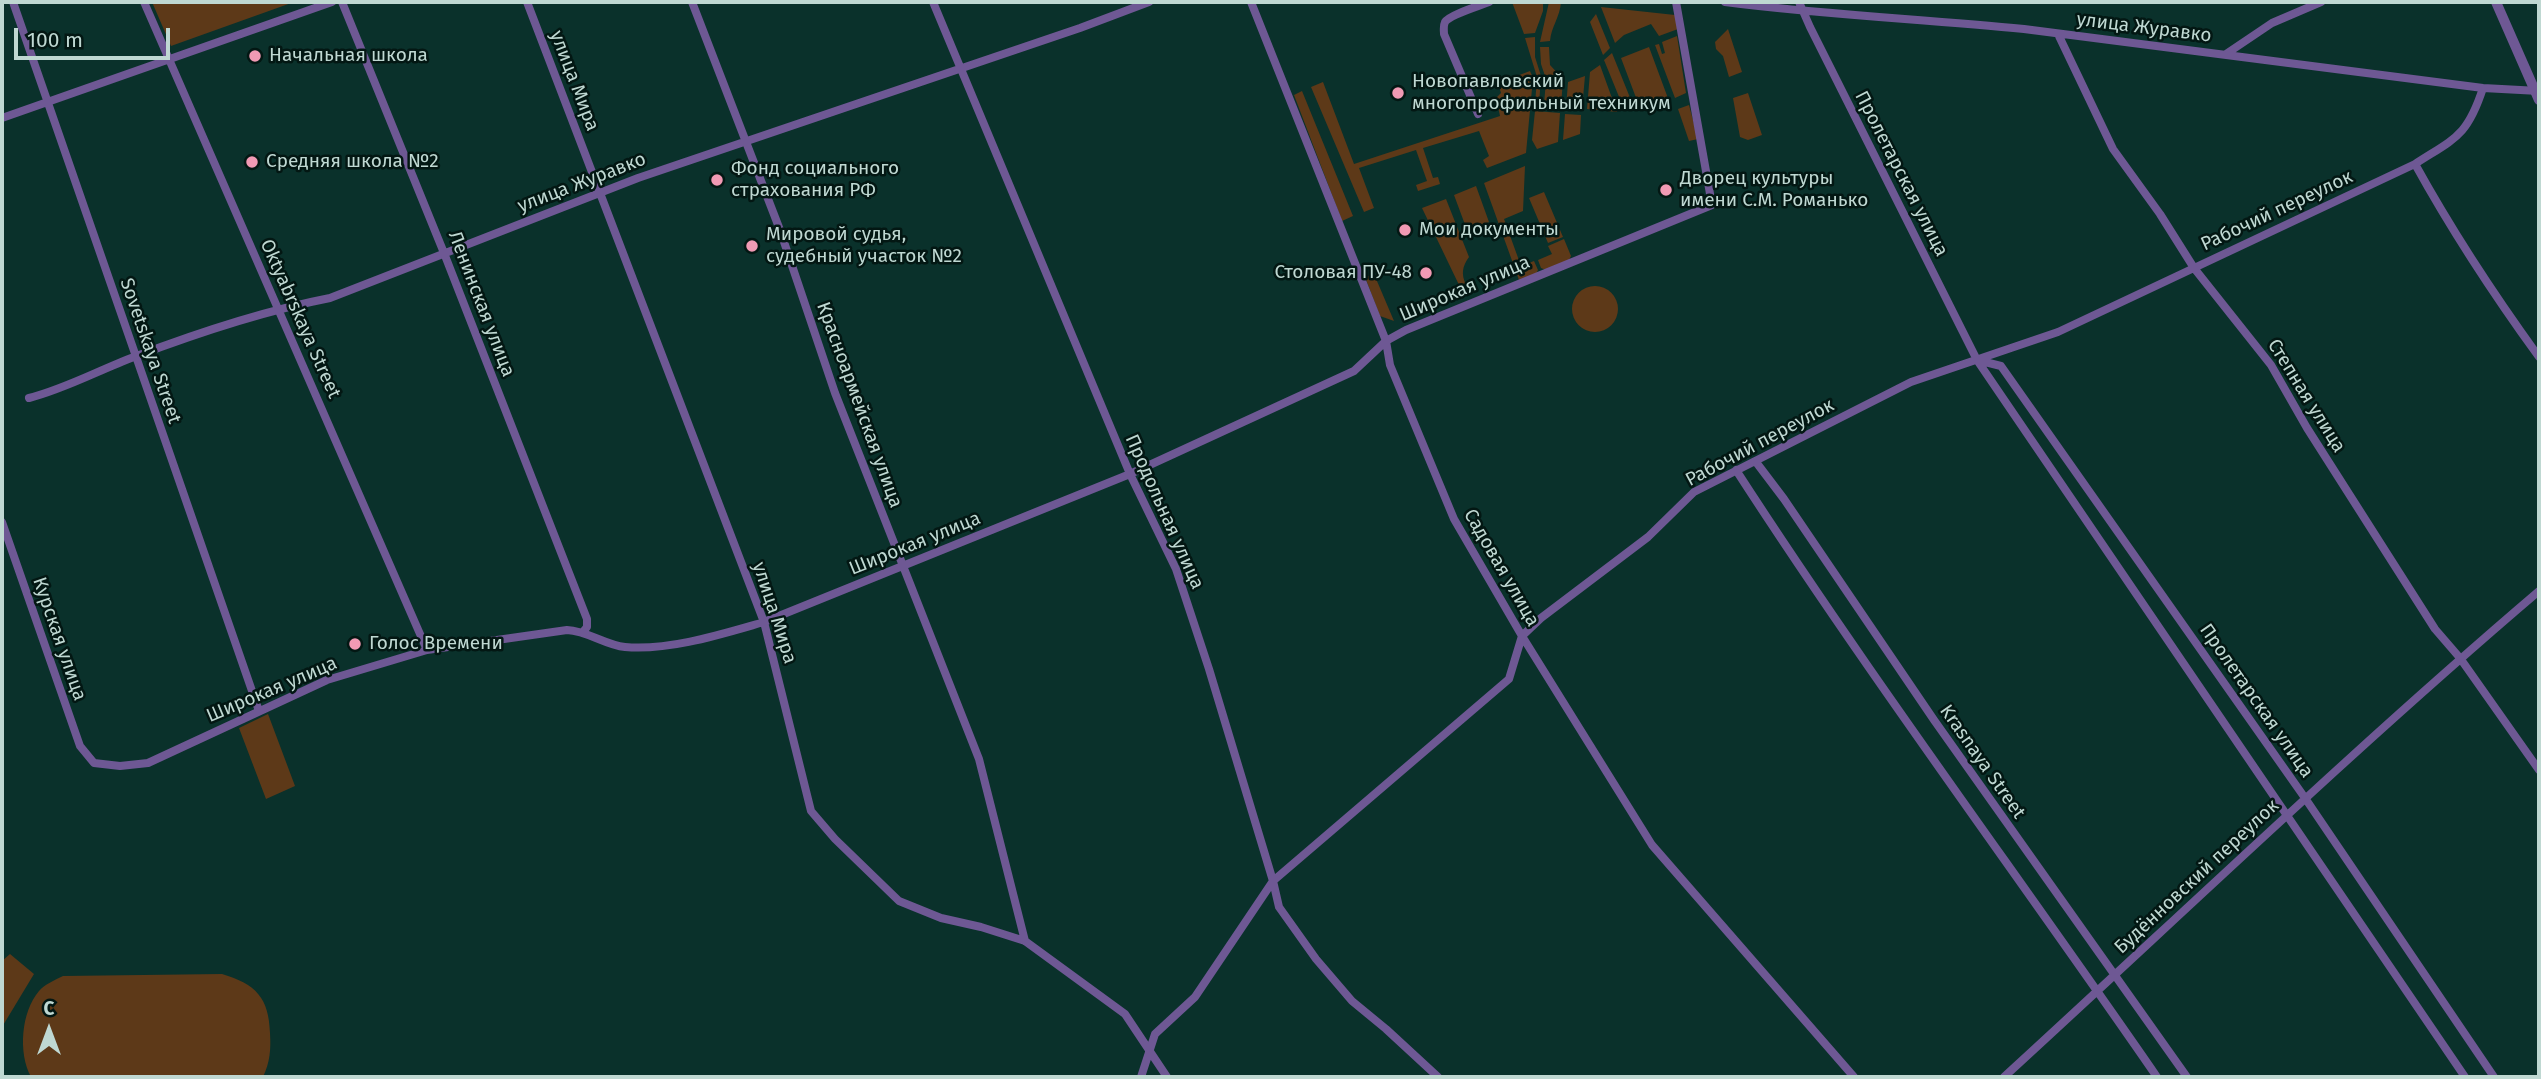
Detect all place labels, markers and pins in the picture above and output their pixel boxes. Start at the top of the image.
place label: Начальная школа [269,45,428,67]
marker: Начальная школа [247,48,263,64]
place label: Новопавловский многопрофильный техникум [1412,71,1671,115]
marker: Новопавловский многопрофильный техникум [1390,85,1406,101]
place label: Средняя школа №2 [266,151,439,173]
marker: Средняя школа №2 [244,154,260,170]
place label: Фонд социального страхования РФ [731,158,899,202]
place label: Дворец культуры имени С.М. Романько [1680,168,1868,212]
marker: Фонд социального страхования РФ [709,172,725,188]
marker: Дворец культуры имени С.М. Романько [1658,182,1674,198]
place label: Мои документы [1419,219,1559,241]
marker: Мои документы [1397,222,1413,238]
place label: Мировой судья, судебный участок №2 [766,224,962,268]
marker: Мировой судья, судебный участок №2 [744,238,760,254]
place label: Столовая ПУ-48 [1275,262,1412,284]
marker: Столовая ПУ-48 [1418,265,1434,281]
place label: Голос Времени [369,633,503,655]
marker: Голос Времени [347,636,363,652]

